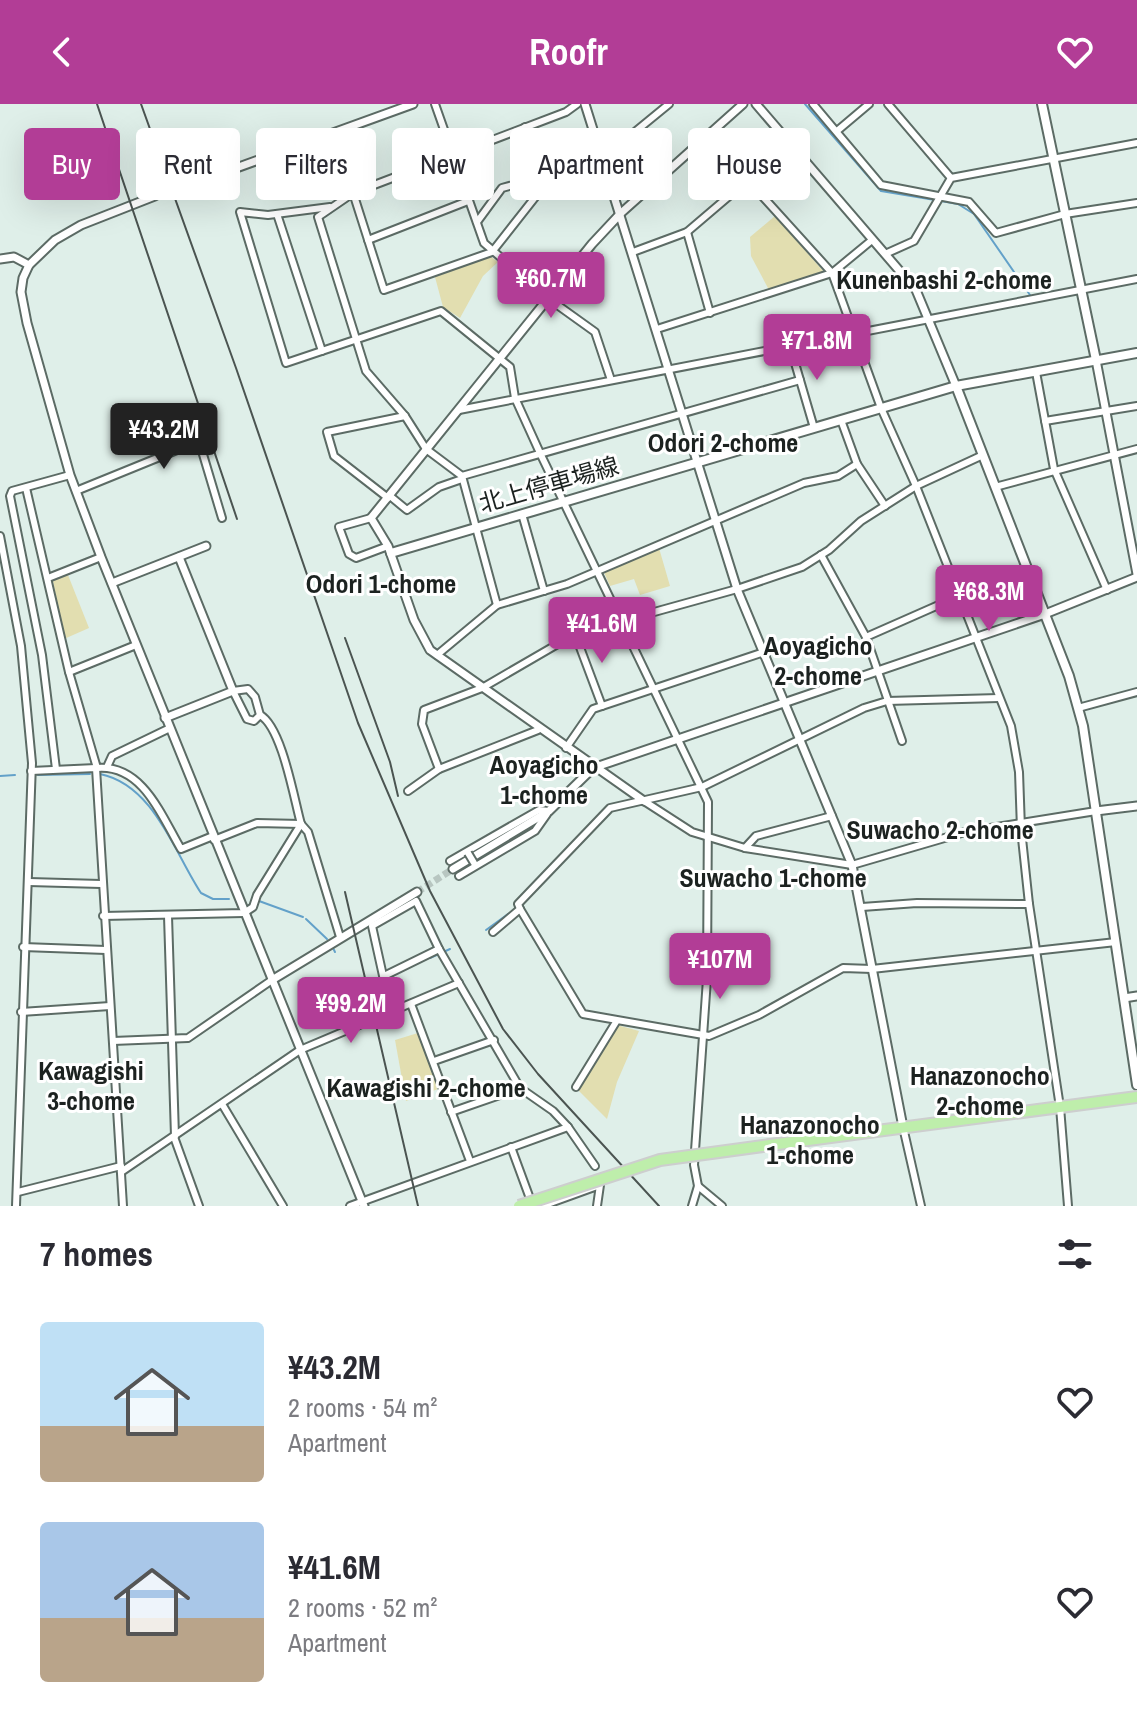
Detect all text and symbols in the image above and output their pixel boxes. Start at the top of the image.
text: Roofr [529,28,608,76]
icon: back [40,30,84,74]
icon: heart [1053,30,1097,74]
chip: Buy [24,128,120,200]
chip: Rent [136,128,240,200]
chip: Filters [256,128,376,200]
chip: New [392,128,494,200]
chip: Apartment [510,128,672,200]
chip: House [688,128,810,200]
pin: ¥60.7M [486,252,616,320]
text: ¥60.7M [515,260,587,295]
district label: Kunenbashi 2-chome [836,262,1052,297]
pin: ¥71.8M [752,314,882,382]
text: ¥71.8M [781,322,853,357]
pin: ¥43.2M [99,403,229,471]
text: ¥43.2M [128,411,200,446]
district label: Odori 2-chome [648,425,798,460]
street label: 北上停車場線 [475,449,622,519]
pin: ¥68.3M [924,565,1054,633]
district label: Odori 1-chome [306,566,456,601]
text: ¥68.3M [953,573,1025,608]
pin: ¥41.6M [537,597,667,665]
text: ¥41.6M [566,605,638,640]
district label: Aoyagicho 2-chome [764,628,873,693]
district label: Aoyagicho 1-chome [490,747,599,812]
district label: Suwacho 2-chome [846,812,1034,847]
district label: Suwacho 1-chome [679,860,867,895]
pin: ¥107M [664,933,776,1001]
text: ¥107M [687,941,753,976]
pin: ¥99.2M [286,977,416,1045]
text: ¥99.2M [315,985,387,1020]
district label: Kawagishi 3-chome [38,1053,144,1118]
district label: Hanazonocho 2-chome [910,1058,1050,1123]
district label: Kawagishi 2-chome [326,1070,526,1105]
district label: Hanazonocho 1-chome [740,1107,880,1172]
text: 7 homes [40,1231,153,1277]
icon: filters [1053,1232,1097,1276]
text: ¥43.2M [288,1344,381,1390]
icon: home [104,1354,200,1450]
icon: heart [1053,1380,1097,1424]
text: 2 rooms · 54 m² [288,1390,437,1425]
text: Apartment [288,1425,386,1460]
text: ¥41.6M [288,1544,381,1590]
icon: home [104,1554,200,1650]
icon: heart [1053,1580,1097,1624]
text: 2 rooms · 52 m² [288,1590,437,1625]
text: Apartment [288,1625,386,1660]

